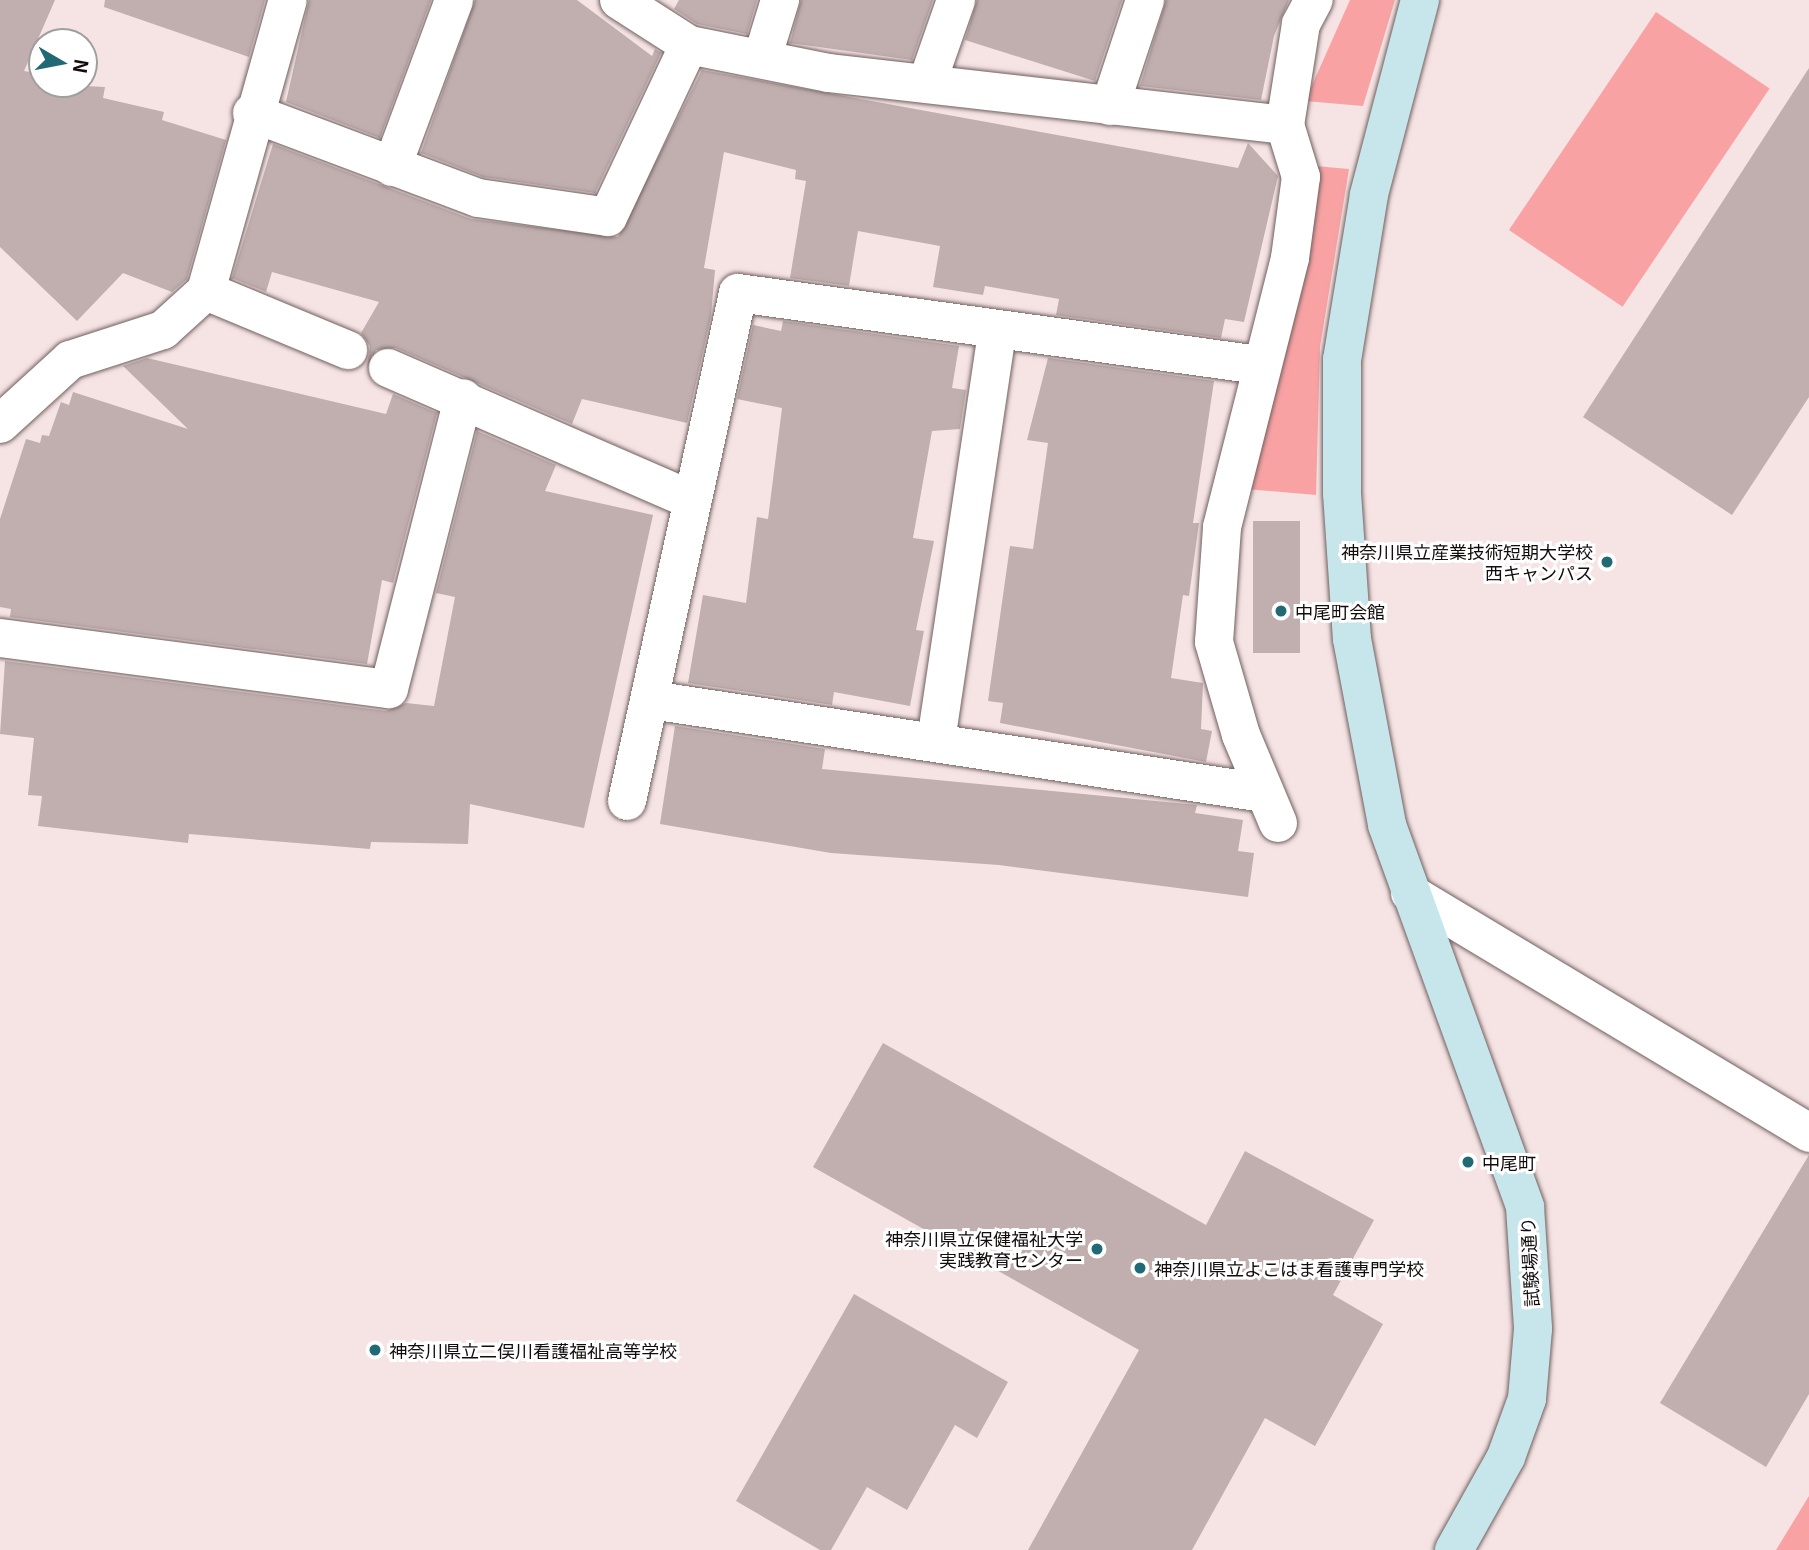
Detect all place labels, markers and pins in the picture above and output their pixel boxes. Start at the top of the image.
place label: 神奈川県立産業技術短期大学校 西キャンパス [1341,541,1593,584]
marker: 神奈川県立産業技術短期大学校 西キャンパス [1599,554,1615,570]
place label: 中尾町会館 [1295,600,1385,622]
marker: 中尾町会館 [1273,603,1289,619]
place label: 中尾町 [1482,1151,1536,1173]
marker: 中尾町 [1460,1154,1476,1170]
place label: 神奈川県立保健福祉大学 実践教育センター [885,1228,1083,1270]
marker: 神奈川県立保健福祉大学 実践教育センター [1089,1241,1105,1257]
place label: 神奈川県立よこはま看護専門学校 [1154,1257,1424,1279]
marker: 神奈川県立よこはま看護専門学校 [1132,1260,1148,1276]
place label: 神奈川県立二俣川看護福祉高等学校 [389,1339,677,1361]
marker: 神奈川県立二俣川看護福祉高等学校 [367,1342,383,1358]

